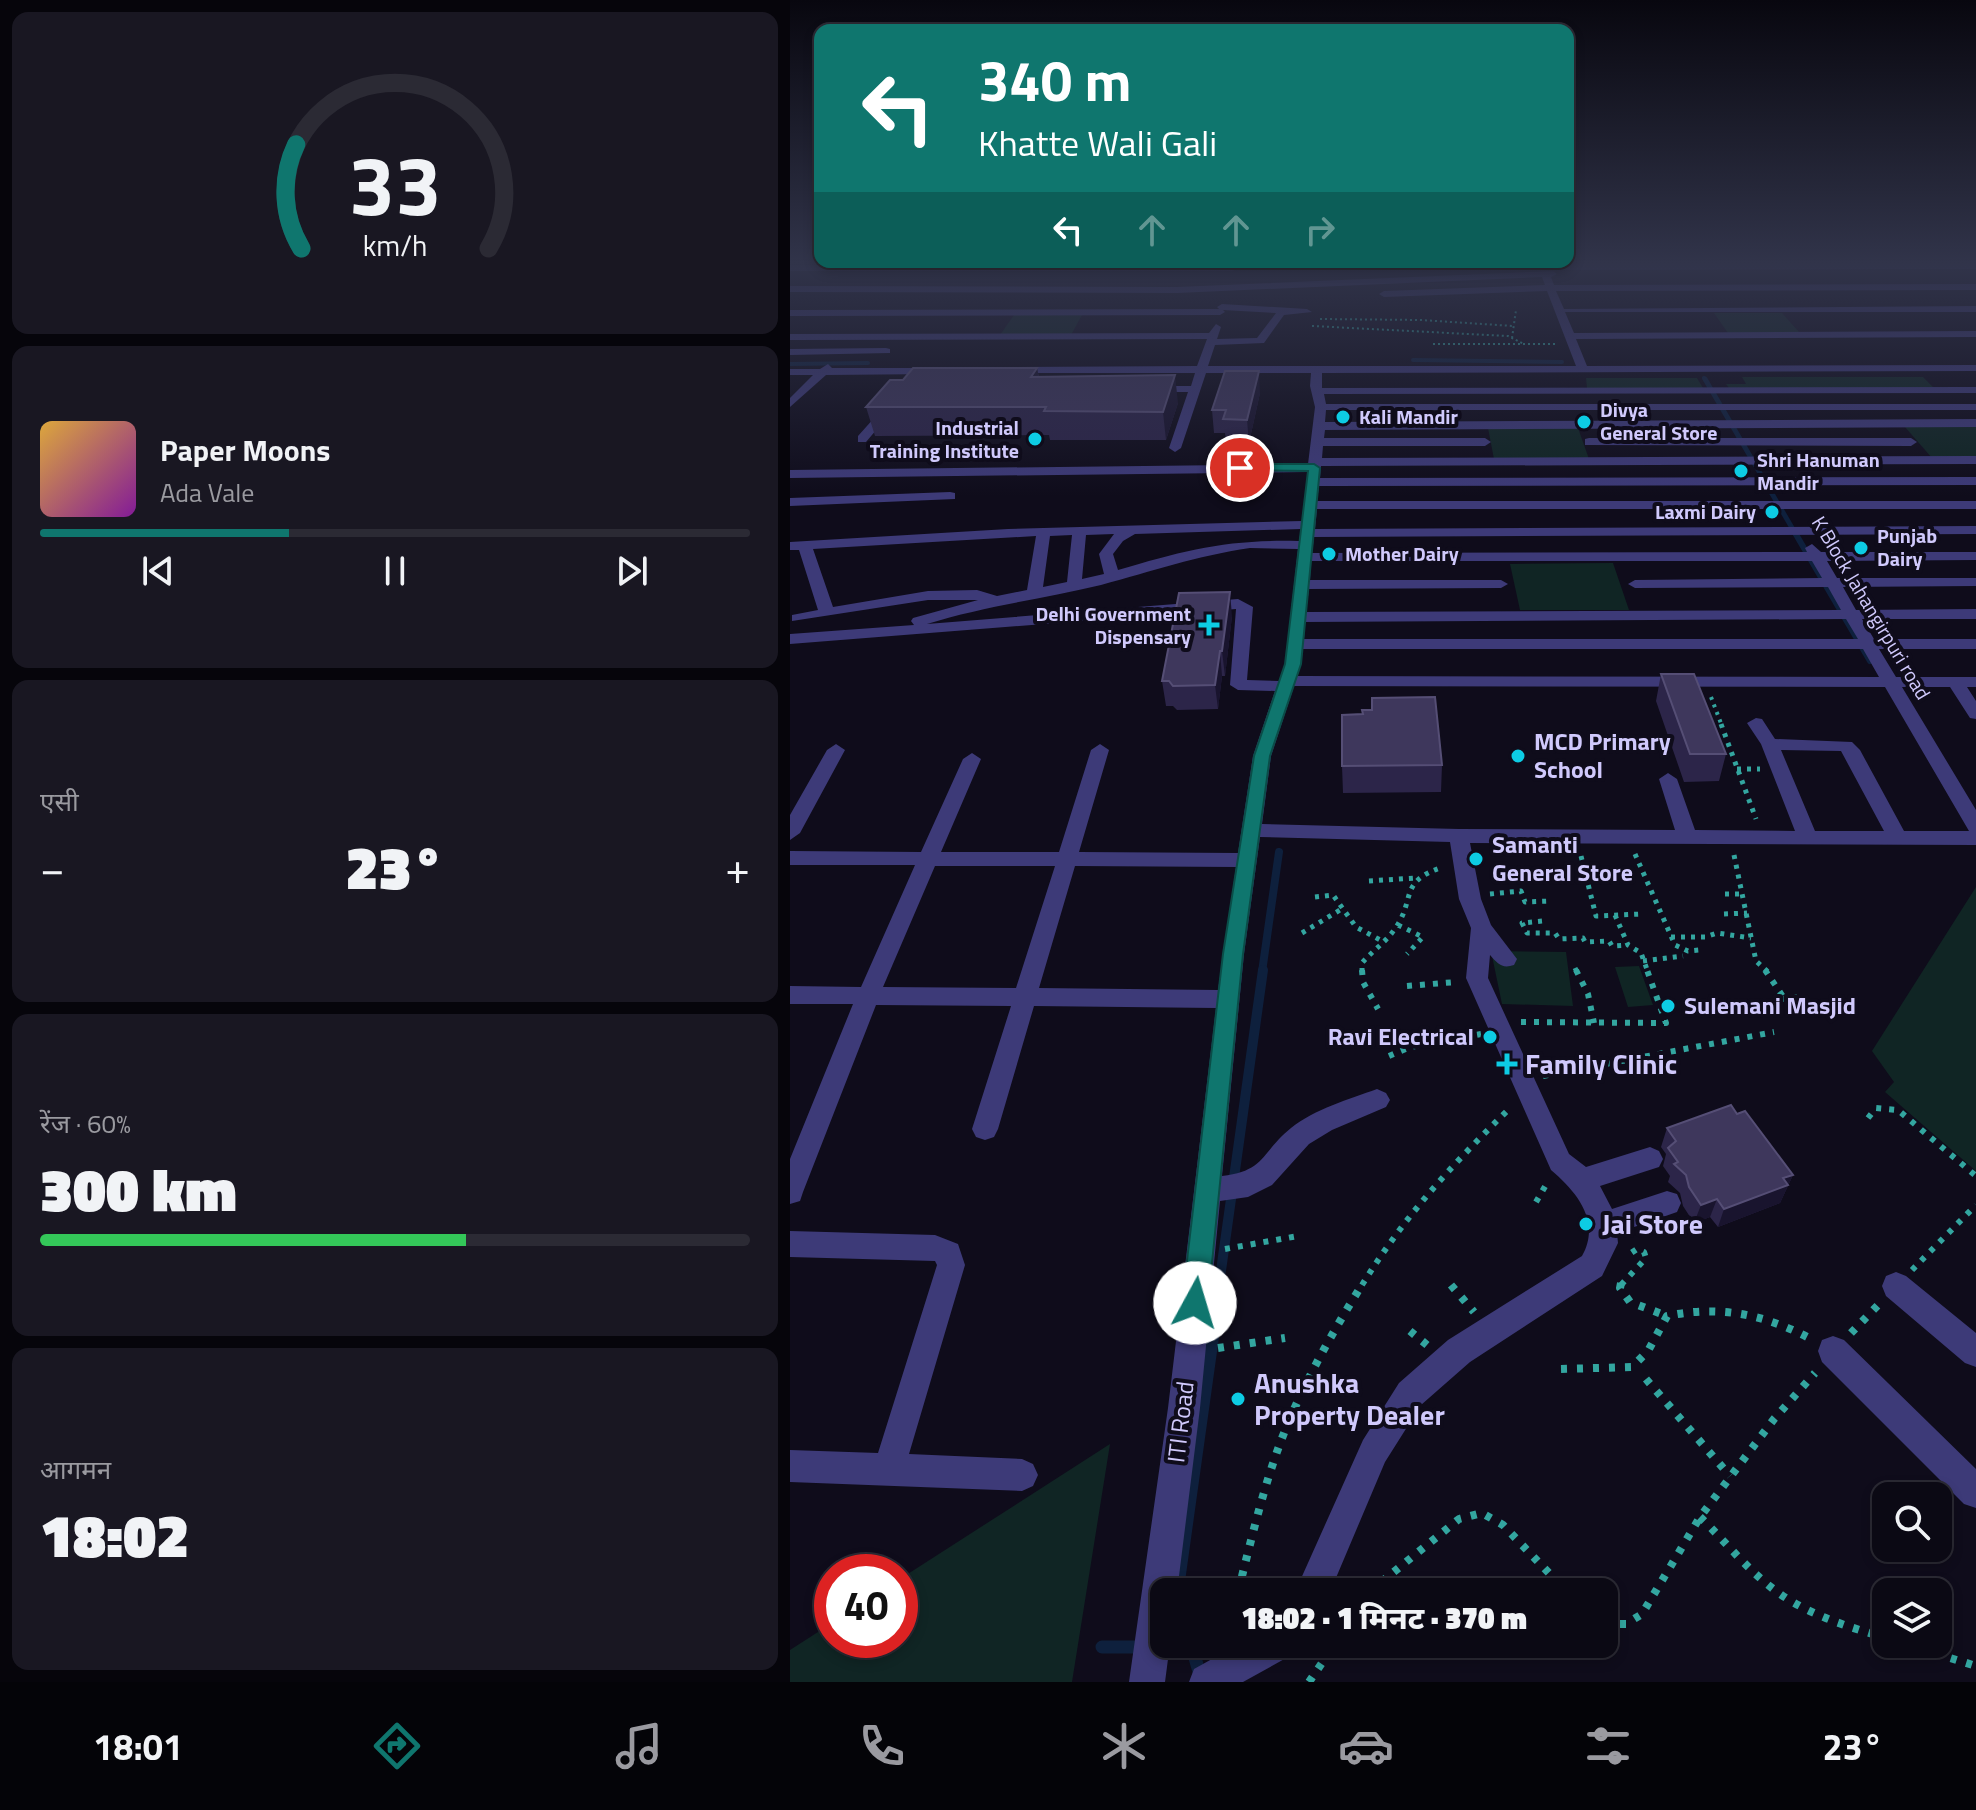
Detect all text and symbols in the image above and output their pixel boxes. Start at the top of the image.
text: 340 m [978,38,1131,123]
icon: left [846,56,950,160]
text: Khatte Wali Gali [978,115,1217,170]
text: 33 [348,121,442,247]
icon: left [1046,208,1090,252]
icon: ahead [1130,208,1174,252]
icon: ahead [1214,208,1258,252]
icon: right [1298,208,1342,252]
text: km/h [363,224,427,267]
place label: Divya General Store [1600,394,1717,448]
place label: Kali Mandir [1359,401,1459,432]
marker: Kali Mandir [1334,408,1352,426]
place label: Industrial Training Institute [870,412,1019,466]
marker: Divya General Store [1575,413,1593,431]
text: Paper Moons [160,427,330,473]
marker: Industrial Training Institute [1026,430,1044,448]
pin [1206,434,1274,502]
place label: Shri Hanuman Mandir [1757,444,1880,498]
icon: arrive [1218,446,1262,490]
marker: Shri Hanuman Mandir [1732,462,1750,480]
text: Ada Vale [160,473,254,512]
place label: Laxmi Dairy [1655,496,1756,527]
marker: Laxmi Dairy [1763,503,1781,521]
street label: K Block Jahangirpuri road [1804,510,1939,706]
place label: Punjab Dairy [1877,520,1937,574]
place label: Mother Dairy [1345,538,1459,569]
marker: Punjab Dairy [1852,539,1870,557]
marker: Mother Dairy [1320,545,1338,563]
icon: previous [136,549,180,593]
icon: pause [373,549,417,593]
icon: next [610,549,654,593]
place label: Delhi Government Dispensary [1035,598,1191,652]
marker: Delhi Government Dispensary [1198,614,1220,636]
place label: MCD Primary School [1534,723,1671,787]
marker: MCD Primary School [1509,747,1527,765]
text: एसी [40,782,79,821]
text: 23° [346,821,445,912]
place label: Samanti General Store [1492,826,1633,890]
text: − [40,834,65,901]
text: + [725,834,750,901]
marker: Samanti General Store [1467,850,1485,868]
place label: Sulemani Masjid [1684,987,1856,1023]
marker: Sulemani Masjid [1659,997,1677,1015]
place label: Ravi Electrical [1328,1018,1474,1054]
marker: Ravi Electrical [1481,1028,1499,1046]
place label: Family Clinic [1525,1042,1677,1085]
marker: Family Clinic [1496,1053,1518,1075]
text: रेंज · 60% [40,1104,131,1143]
text: 300 km [40,1143,237,1234]
place label: Jai Store [1602,1202,1703,1245]
marker: Jai Store [1577,1215,1595,1233]
position arrow [1153,1261,1237,1345]
place label: Anushka Property Dealer [1254,1361,1445,1436]
street label: ITI Road [1157,1379,1203,1465]
marker: Anushka Property Dealer [1229,1390,1247,1408]
text: आगमन [40,1450,111,1489]
map controls [1872,1482,1952,1658]
button: search [1872,1482,1952,1562]
text: 18:02 [40,1489,189,1580]
speed limit sign: 40 [814,1554,918,1658]
button: layers [1872,1578,1952,1658]
text: 18:02 · 1 मिनट · 370 m [1241,1595,1527,1641]
icon: directions [369,1718,425,1774]
icon: music [611,1718,667,1774]
icon: phone [854,1718,910,1774]
icon: climate [1096,1718,1152,1774]
icon: car [1338,1718,1394,1774]
icon: filters [1580,1718,1636,1774]
text: 18:01 [93,1719,183,1774]
text: 23° [1822,1719,1883,1774]

